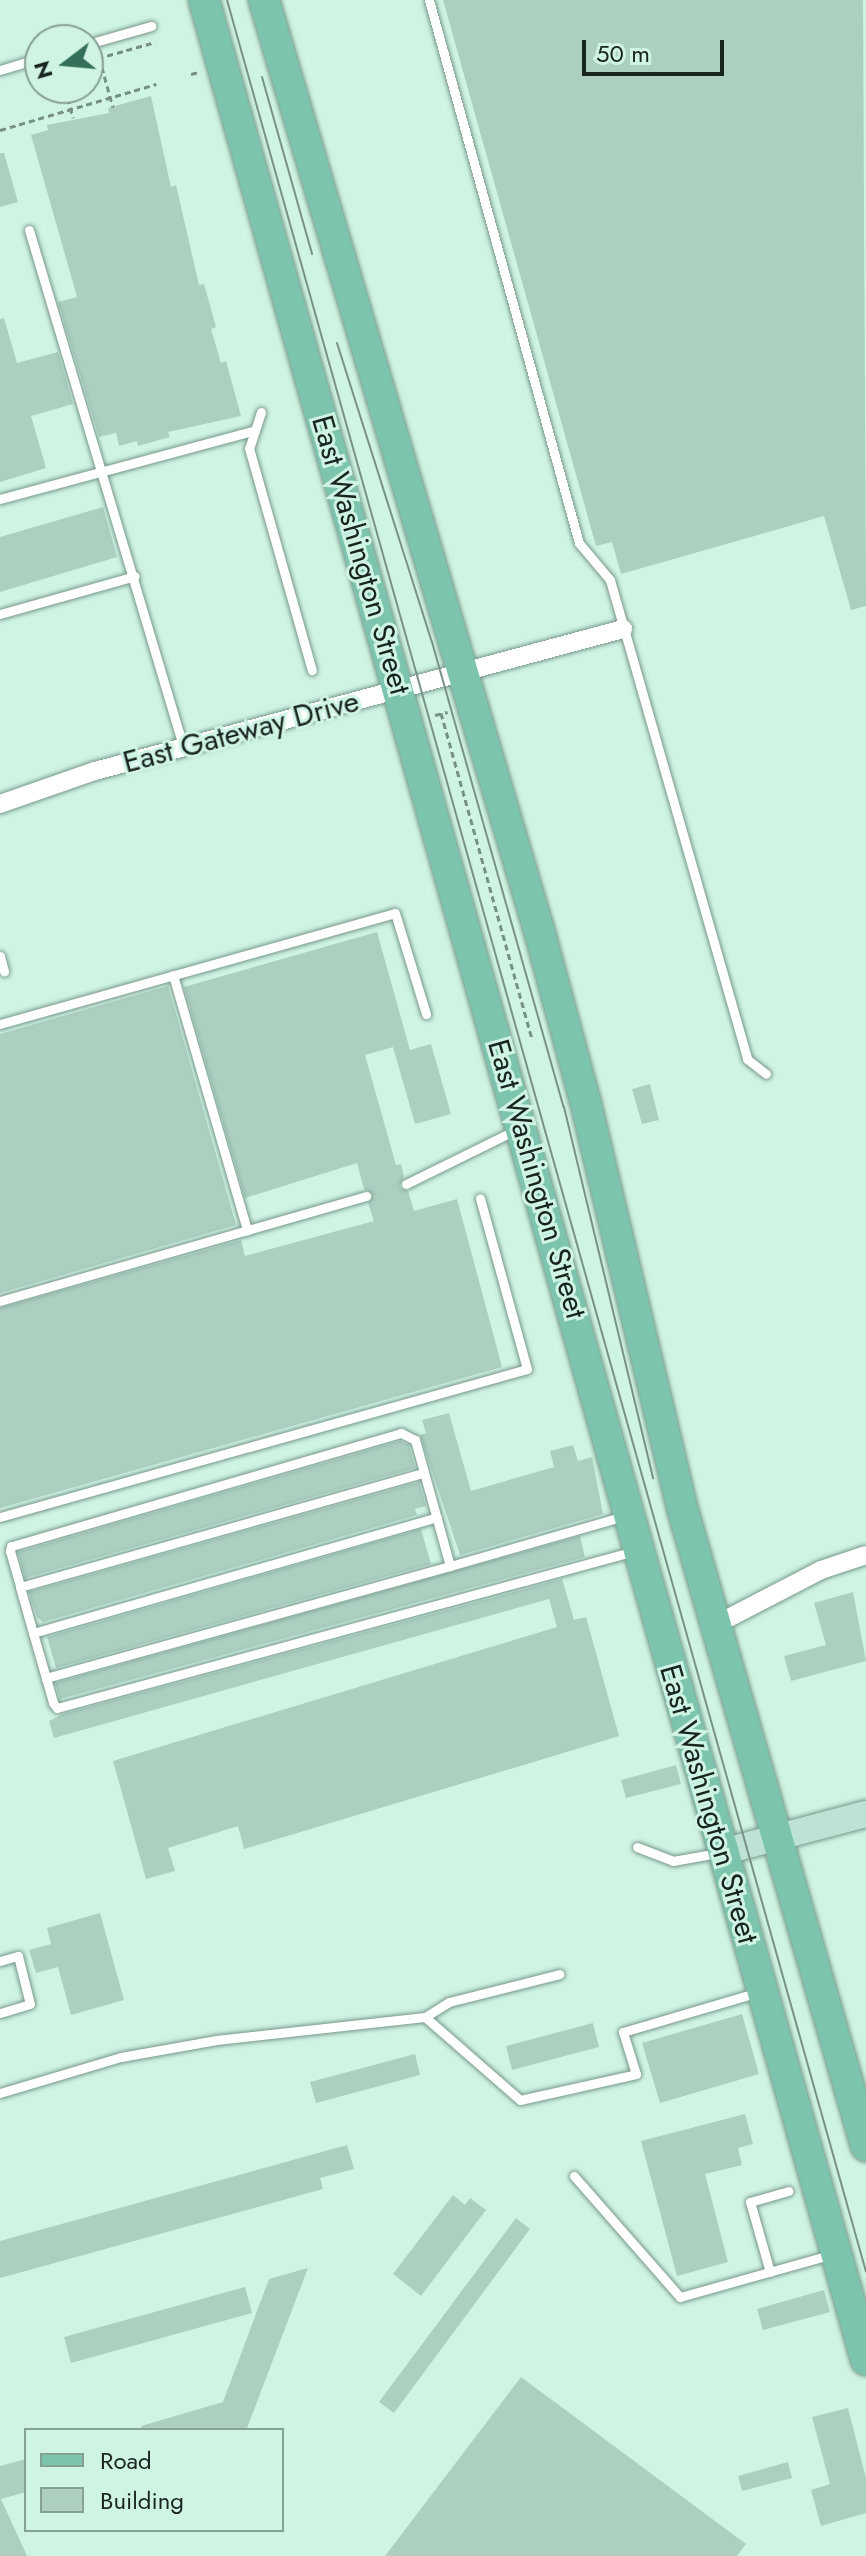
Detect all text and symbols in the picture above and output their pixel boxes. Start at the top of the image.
north arrow [24,24,104,104]
scale bar [586,24,728,74]
text: 50 m [596,36,650,71]
text: N [25,57,61,83]
street label: East Washington Street [304,411,418,699]
street label: East Gateway Drive [119,683,363,781]
street label: East Washington Street [480,1035,594,1323]
street label: East Washington Street [652,1660,766,1948]
legend [24,2428,284,2532]
text: Road [100,2443,152,2478]
text: Building [100,2483,184,2518]

